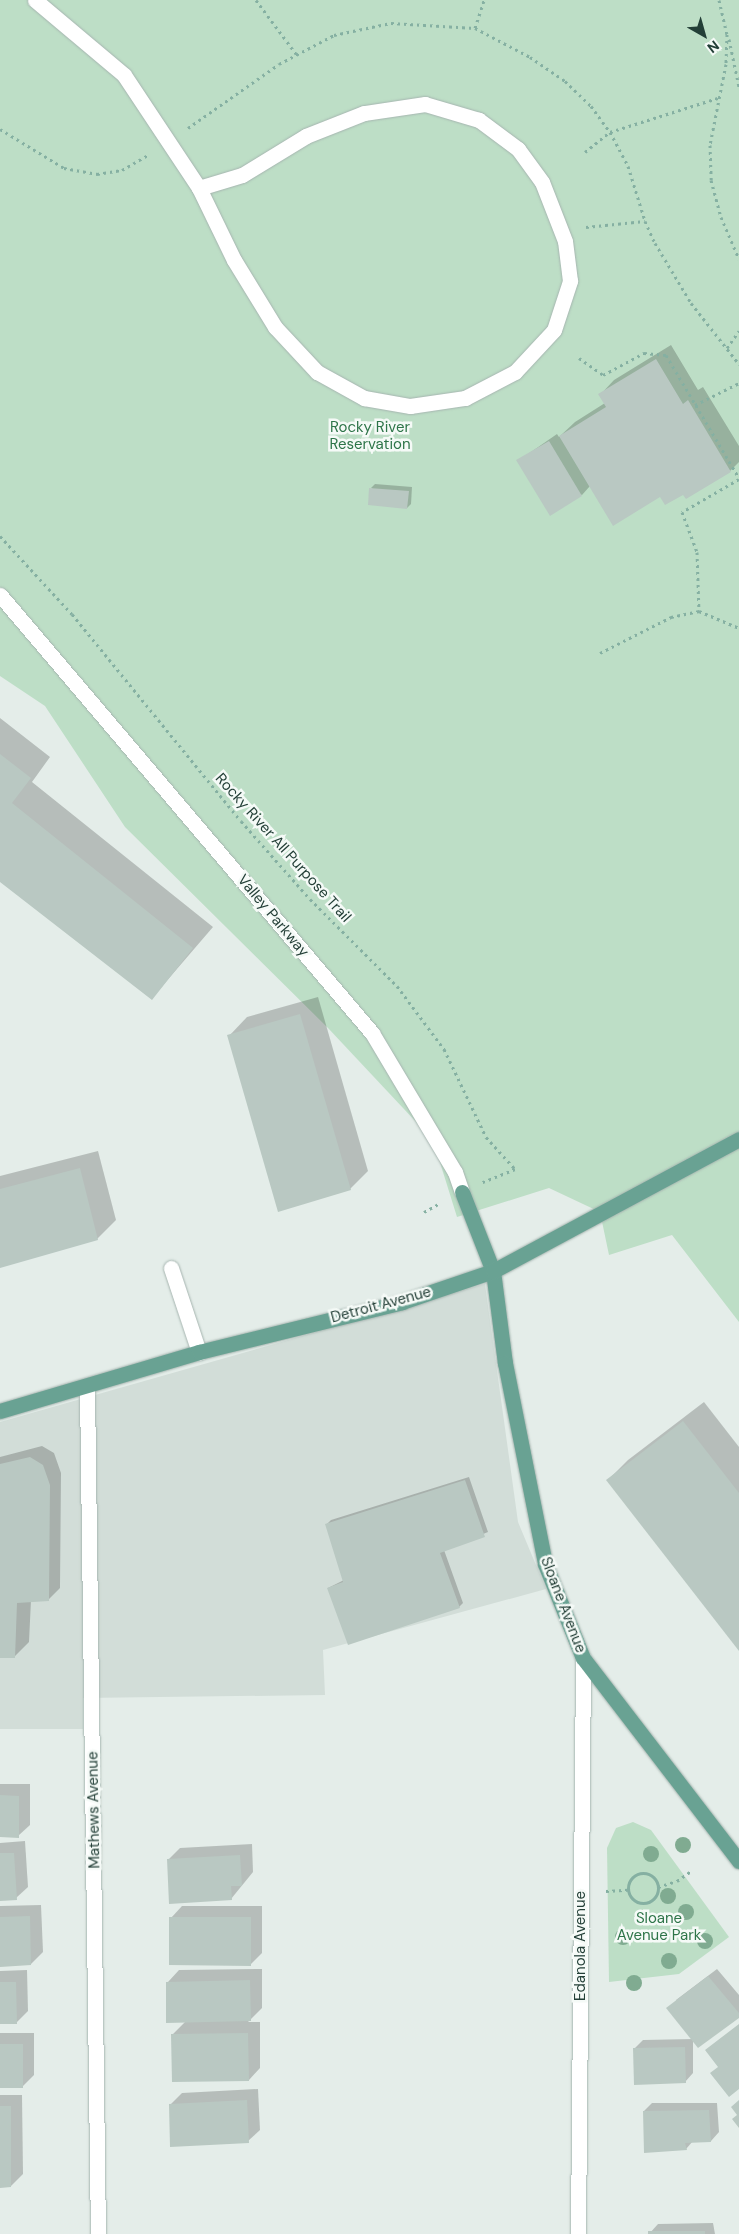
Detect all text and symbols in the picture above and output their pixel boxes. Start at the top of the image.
north arrow [679,10,729,60]
text: N [704,37,723,57]
park label: Rocky River Reservation [329,418,411,453]
street label: Rocky River All Purpose Trail [211,770,355,926]
street label: Valley Parkway [233,871,313,961]
street label: Detroit Avenue [329,1283,433,1327]
street label: Sloane Avenue [536,1555,590,1655]
street label: Mathews Avenue [84,1751,104,1869]
street label: Edanola Avenue [572,1891,590,2001]
park label: Sloane Avenue Park [617,1909,701,1944]

